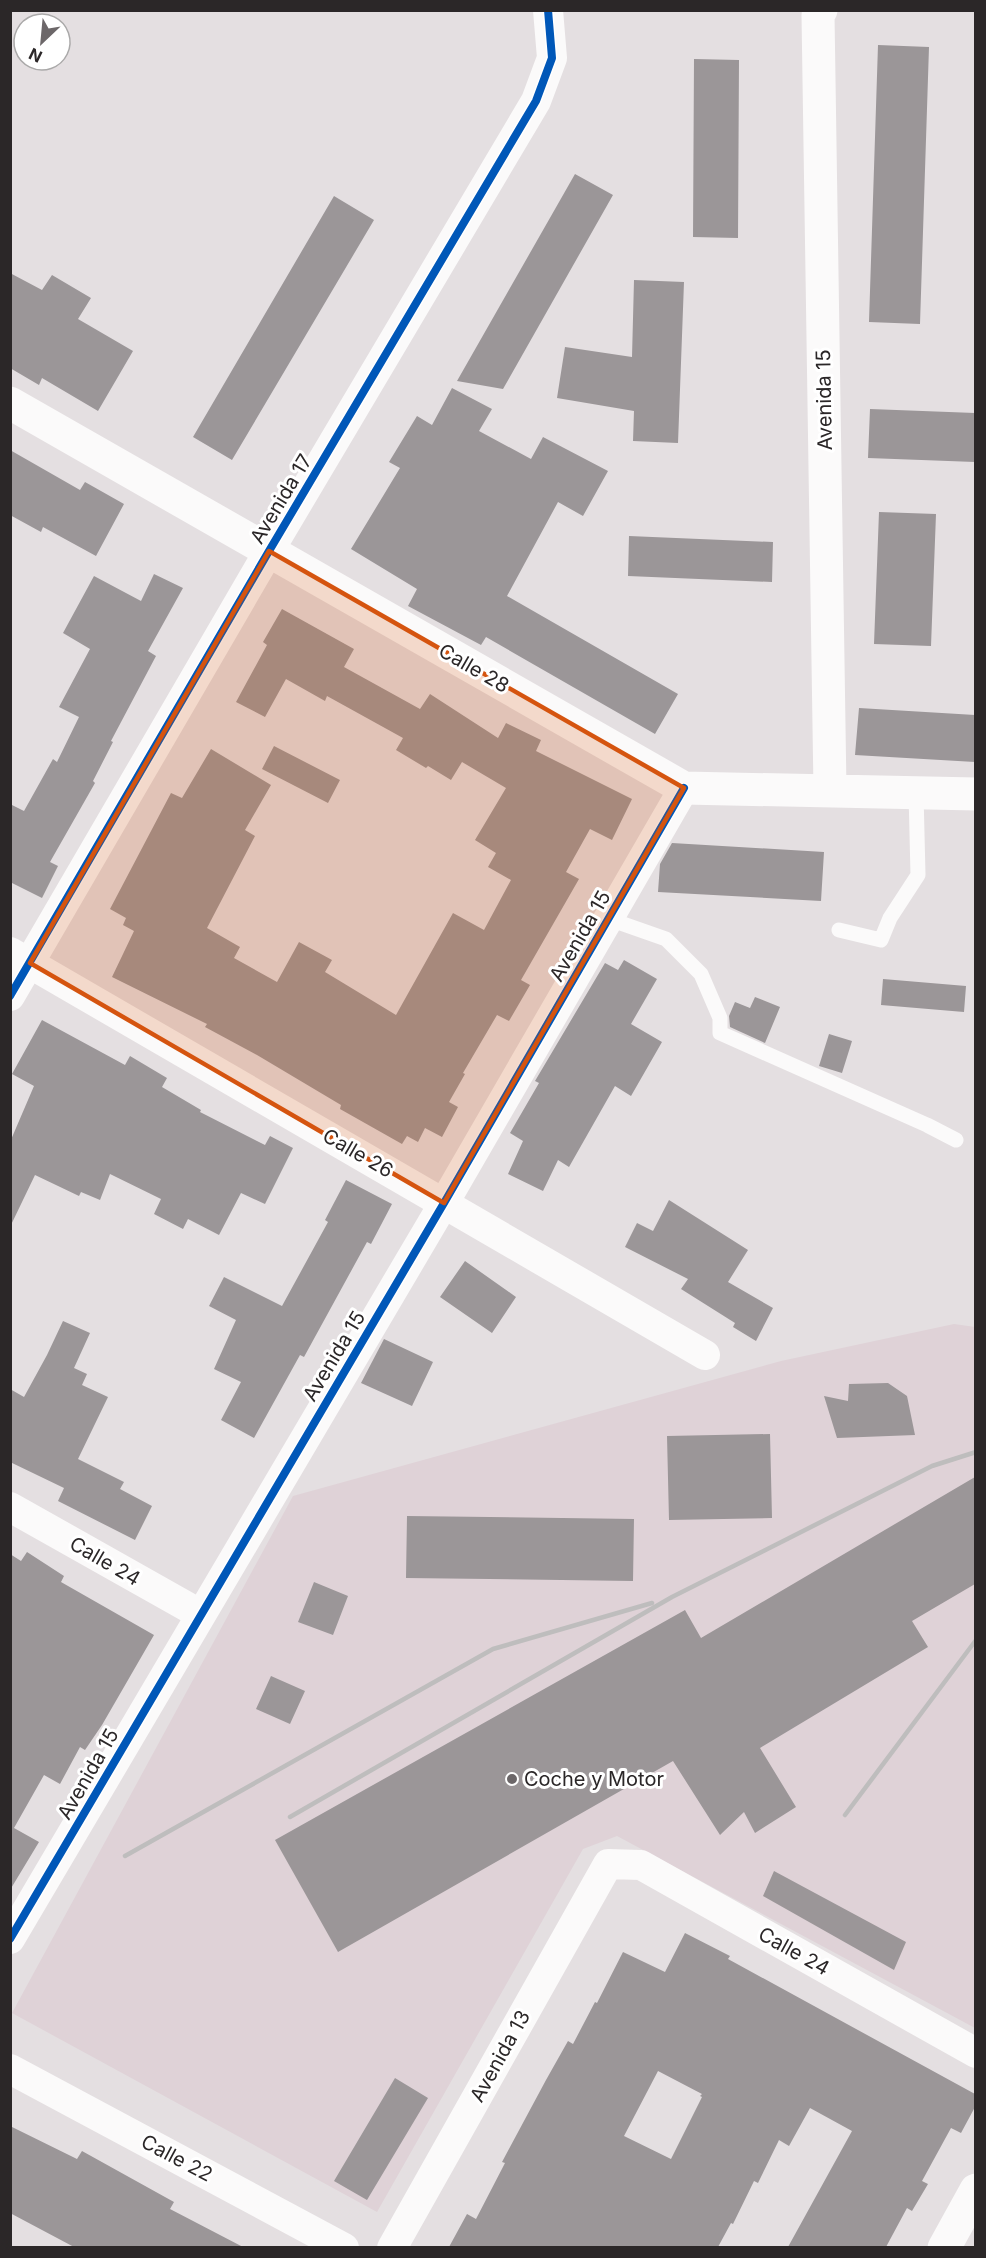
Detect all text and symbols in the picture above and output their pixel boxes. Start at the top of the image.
north arrow [12,12,72,72]
text: N [26,44,45,67]
street label: Avenida 15 [811,349,837,451]
street label: Avenida 17 [245,450,317,548]
street label: Calle 28 [434,638,514,698]
street label: Avenida 15 [544,886,616,986]
street label: Calle 26 [318,1123,398,1183]
street label: Avenida 15 [298,1307,370,1405]
street label: Calle 24 [65,1531,145,1591]
street label: Avenida 15 [52,1724,124,1824]
place label: Coche y Motor [524,1767,664,1791]
marker: Coche y Motor [505,1772,519,1786]
street label: Calle 24 [754,1922,834,1980]
street label: Avenida 13 [465,2006,535,2106]
street label: Calle 22 [137,2129,217,2187]

